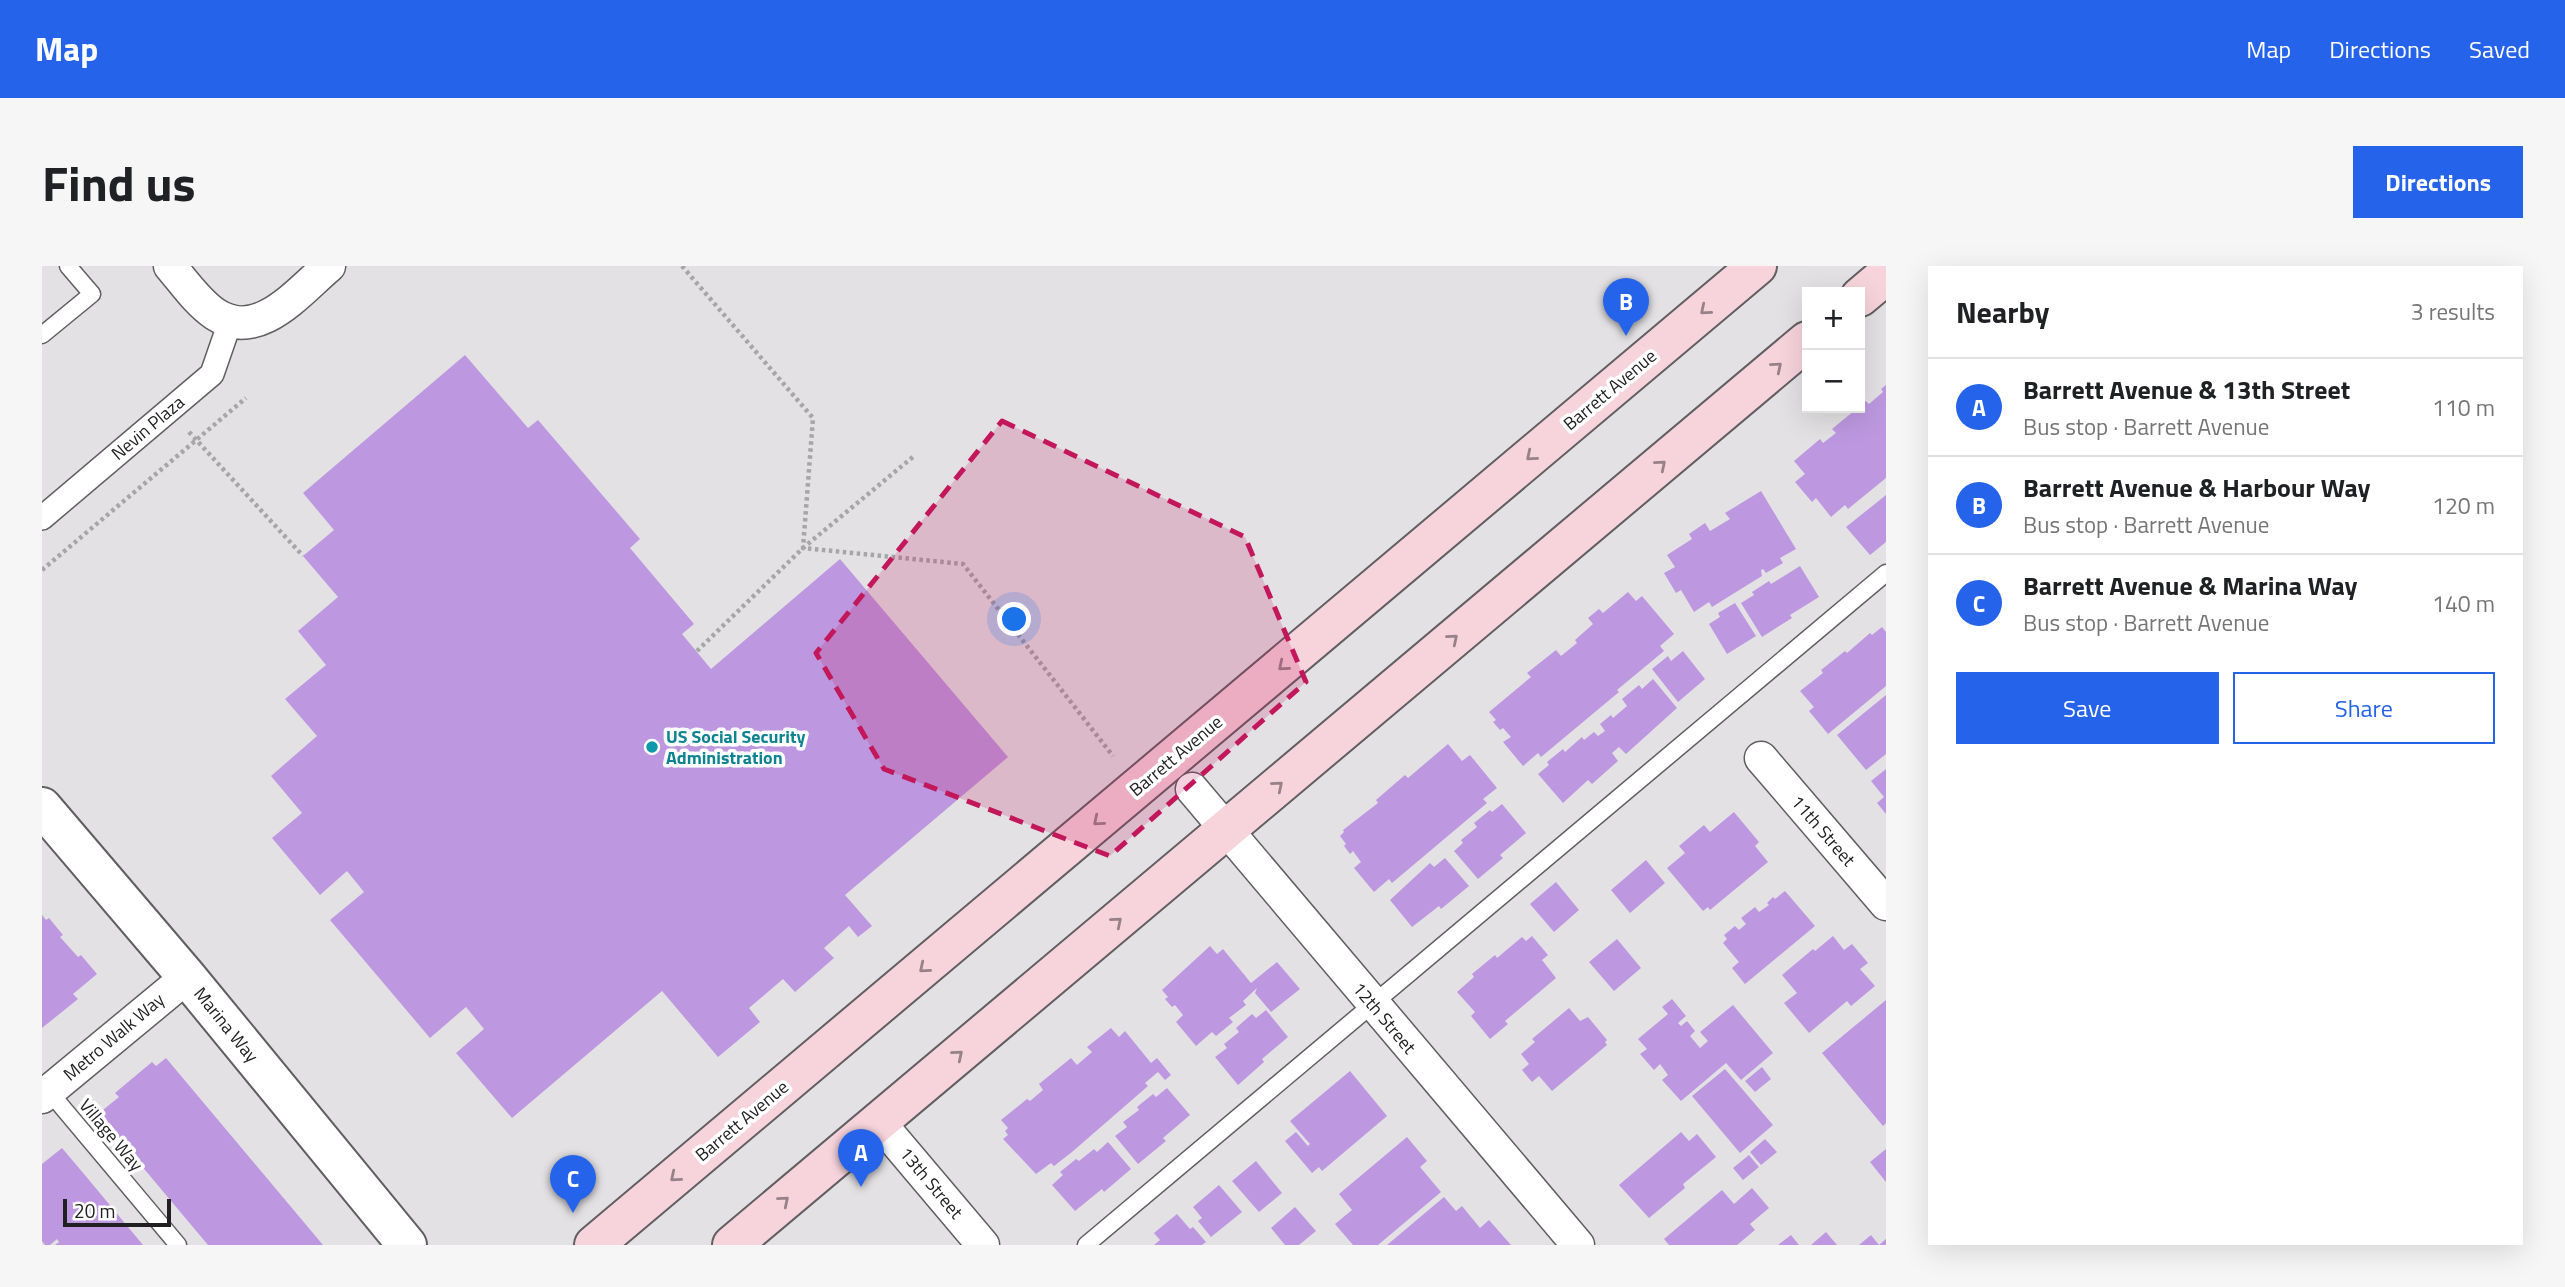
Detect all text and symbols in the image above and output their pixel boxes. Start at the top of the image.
text: Map [35,24,98,74]
text: Map [2246,31,2291,67]
text: Directions [2329,31,2431,67]
text: Saved [2469,31,2530,67]
text: Find us [42,145,196,220]
button: Directions [2353,146,2523,218]
pin: B [1603,278,1649,336]
map controls [1802,287,1865,413]
button: + [1802,287,1865,350]
text: Nearby [1956,289,2049,335]
text: 3 results [2411,294,2495,329]
one-way arrow [1701,302,1714,314]
street label: Barrett Avenue [1557,343,1662,437]
button: − [1802,350,1865,413]
one-way arrow [1769,363,1782,375]
text: Barrett Avenue & 13th Street [2023,370,2350,409]
street label: Nevin Plaza [105,389,190,466]
text: A [1972,390,1986,425]
text: 110 m [2432,390,2495,425]
text: Bus stop · Barrett Avenue [2023,409,2269,444]
one-way arrow [1527,448,1539,461]
one-way arrow [1652,461,1665,473]
text: Barrett Avenue & Harbour Way [2023,468,2371,507]
text: B [1972,488,1986,523]
text: 120 m [2432,488,2495,523]
text: Bus stop · Barrett Avenue [2023,507,2269,542]
text: Barrett Avenue & Marina Way [2023,566,2358,605]
text: C [1973,586,1985,621]
text: 140 m [2432,586,2495,621]
your location [997,602,1031,636]
text: Bus stop · Barrett Avenue [2023,605,2269,640]
one-way arrow [1445,635,1457,648]
one-way arrow [1278,658,1291,670]
button: Save [1956,672,2219,744]
button: Share [2233,672,2495,744]
street label: Barrett Avenue [1123,709,1228,803]
place label: US Social Security Administration [666,723,805,771]
marker: US Social Security Administration [644,739,660,755]
one-way arrow [1270,782,1283,794]
street label: 11th Street [1785,789,1862,873]
one-way arrow [1093,813,1106,825]
one-way arrow [1108,918,1121,930]
one-way arrow [919,960,932,972]
street label: 12th Street [1346,976,1423,1060]
street label: Marina Way [187,981,265,1068]
street label: Metro Walk Way [57,986,170,1087]
one-way arrow [950,1051,963,1063]
street label: Barrett Avenue [689,1074,794,1168]
street label: Village Way [73,1093,150,1177]
pin: A [838,1129,884,1187]
street label: 13th Street [893,1141,970,1225]
pin: C [550,1155,596,1213]
one-way arrow [670,1169,683,1181]
scale bar [63,1196,172,1228]
text: 20 m [74,1196,115,1225]
one-way arrow [776,1197,789,1209]

